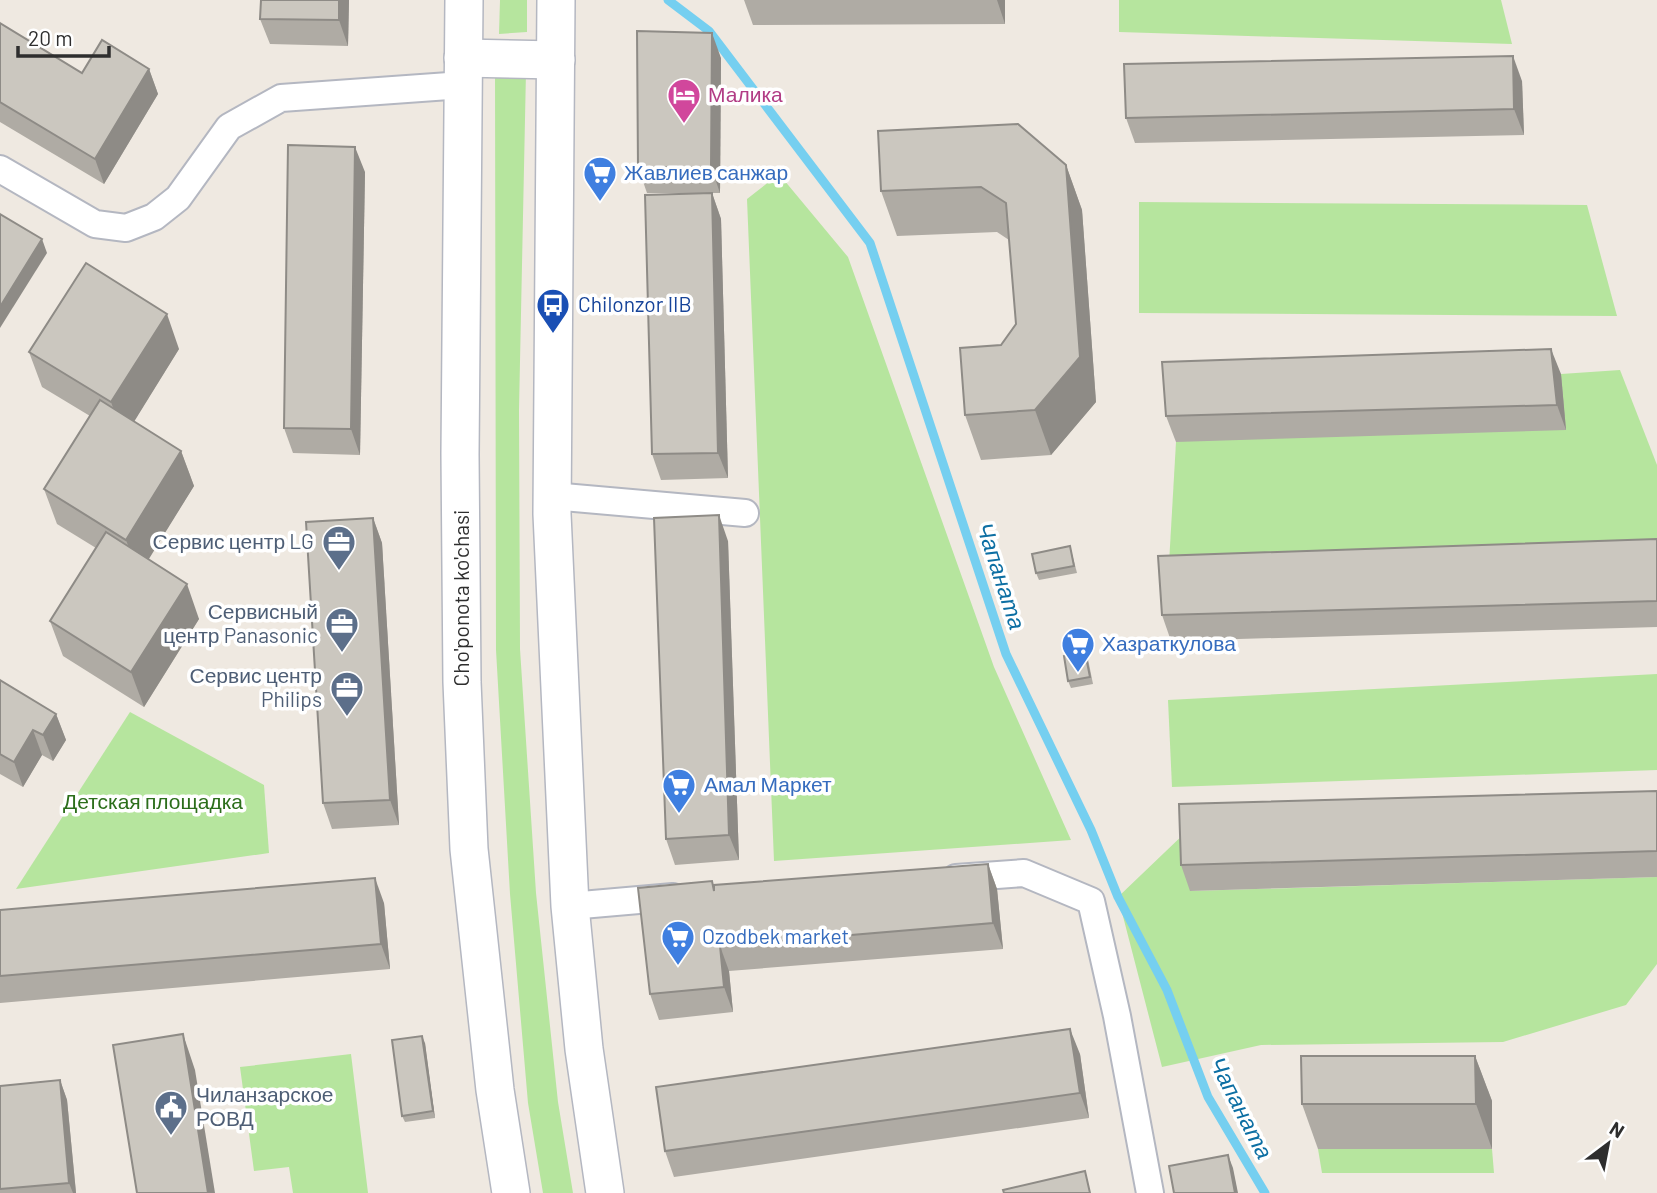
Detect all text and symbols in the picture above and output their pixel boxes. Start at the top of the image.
scale bar [18,14,108,58]
text: 20 m [28,25,73,50]
hotel icon: Малика [665,76,703,125]
place label: Малика [708,81,783,106]
supermarket icon: Жавлиев санжар [581,154,619,203]
place label: Жавлиев санжар [624,159,788,184]
bus stop icon: Chilonzor IIB [534,286,572,335]
place label: Chilonzor IIB [578,291,692,316]
street label: Cho'ponota ko'chasi [448,510,473,686]
water label: Чапаната [972,519,1032,633]
office icon: Сервис центр LG [320,523,358,572]
place label: Сервис центр LG [153,528,314,553]
place label: Сервисный центр Panasonic [163,598,318,647]
office icon: Сервисный центр Panasonic [323,605,361,654]
supermarket icon: Хазраткулова [1059,625,1097,674]
place label: Хазраткулова [1102,630,1236,655]
place label: Сервис центр Philips [190,662,322,711]
office icon: Сервис центр Philips [328,669,366,718]
supermarket icon: Амал Маркет [660,766,698,815]
place label: Амал Маркет [704,771,832,796]
park label: Детская площадка [63,788,243,813]
supermarket icon: Ozodbek market [659,918,697,967]
place label: Ozodbek market [702,923,849,948]
water label: Чапаната [1204,1052,1279,1163]
place label: Чиланзарское РОВД [196,1081,334,1130]
public building icon: Чиланзарское РОВД [152,1088,190,1137]
north arrow [1573,1109,1643,1179]
text: N [1606,1116,1629,1142]

